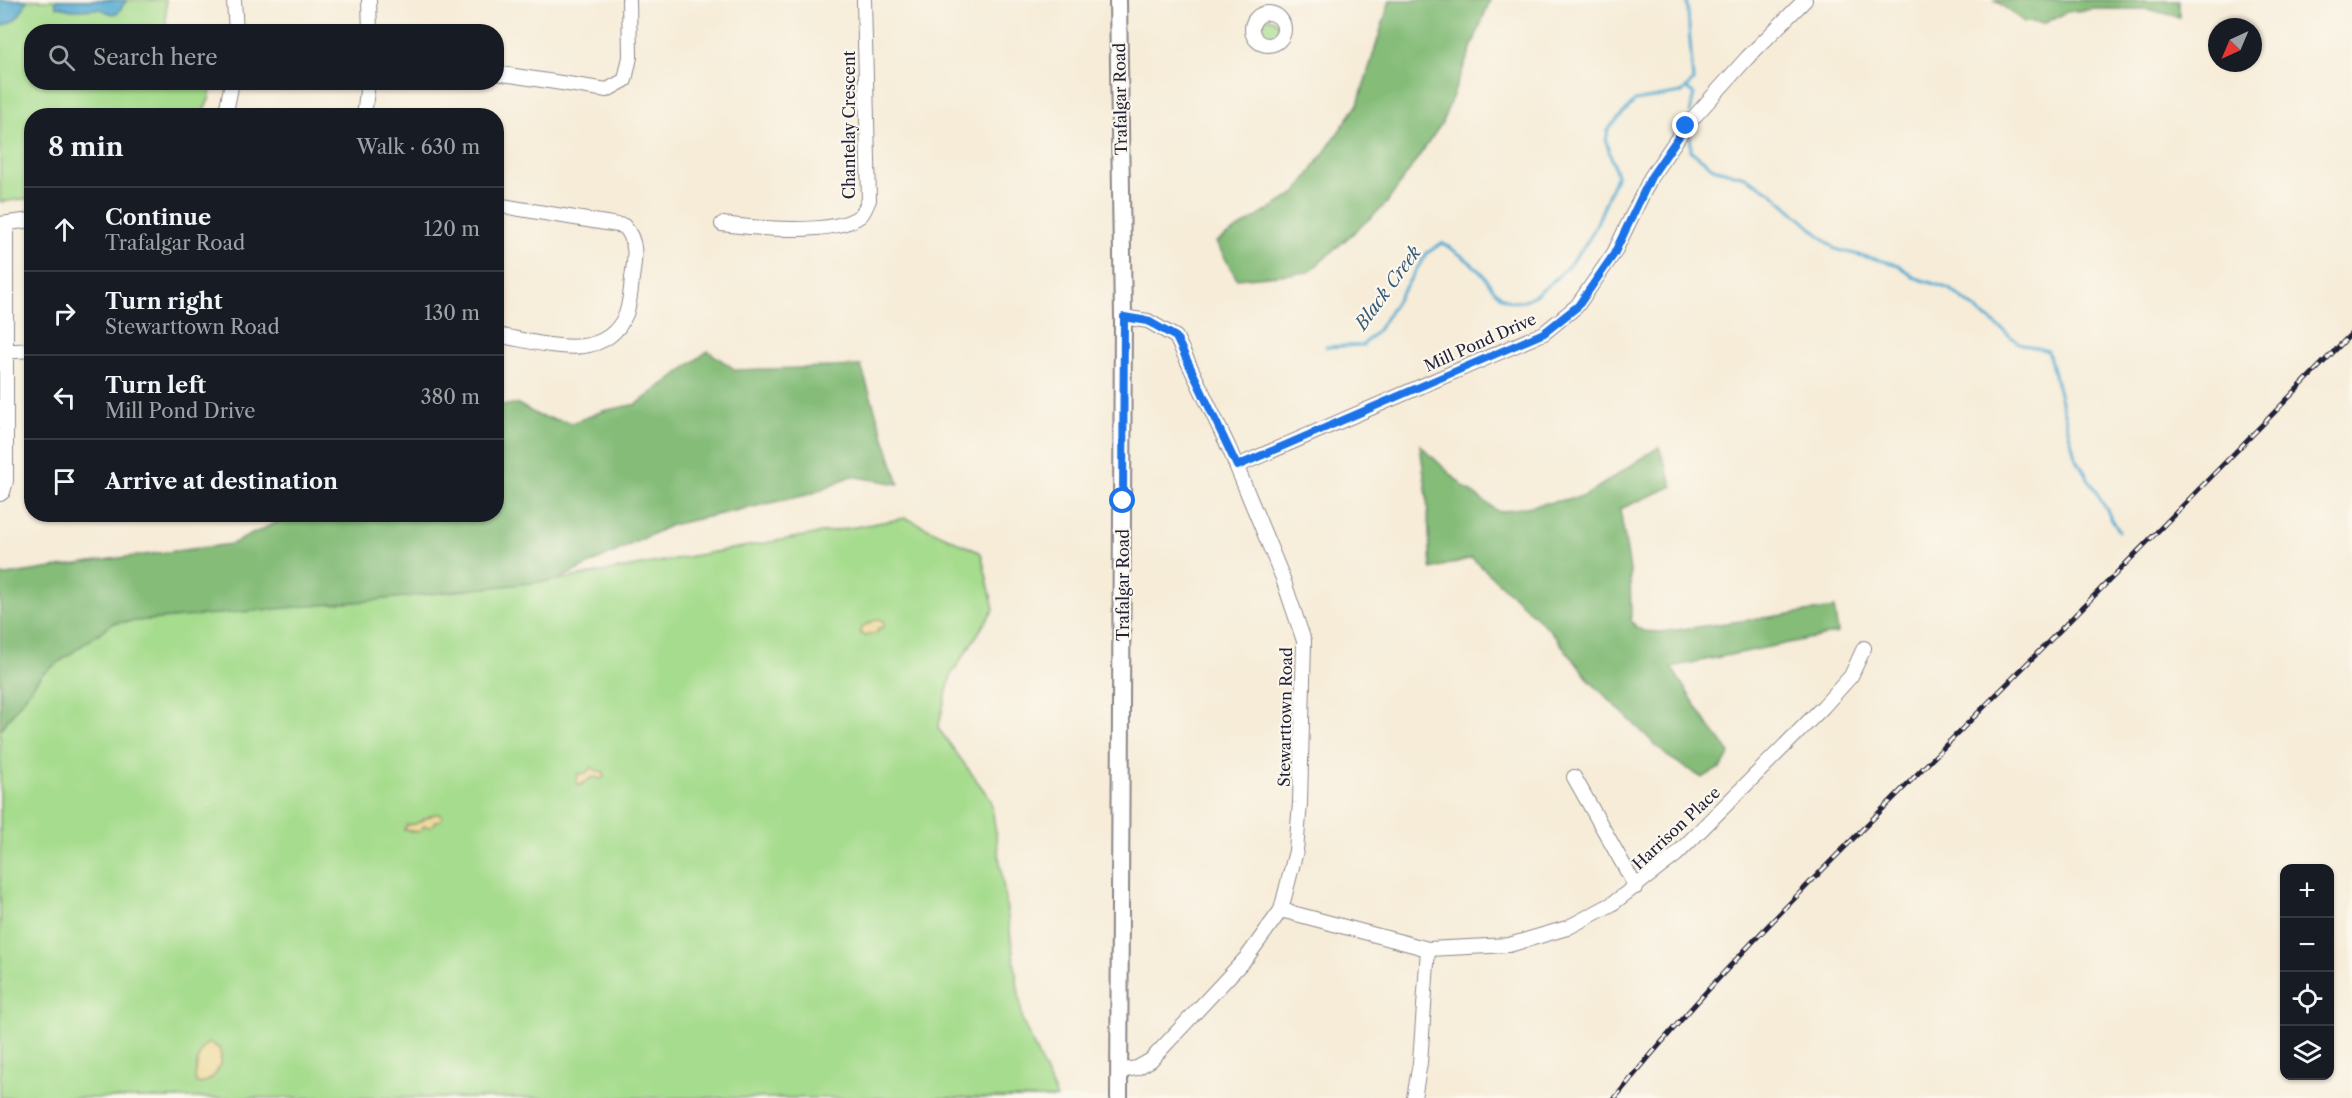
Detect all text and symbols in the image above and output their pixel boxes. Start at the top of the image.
north arrow [2208,18,2262,72]
search box [24,24,504,90]
icon: search [45,41,78,74]
street label: Trafalgar Road [1109,43,1131,155]
text: Search here [93,44,218,71]
street label: Chantelay Crescent [839,50,859,199]
route end [1672,112,1698,138]
text: 8 min [48,131,124,163]
text: Walk · 630 m [357,135,480,159]
text: Continue [105,204,211,231]
icon: ahead [48,213,81,246]
text: 120 m [423,217,480,241]
text: Trafalgar Road [105,231,245,255]
water label: Black Creek [1349,241,1426,336]
text: Turn right [105,288,223,315]
icon: right [48,297,81,330]
text: 130 m [424,301,480,325]
street label: Mill Pond Drive [1421,308,1539,376]
text: Stewarttown Road [105,315,280,339]
text: Turn left [105,372,206,399]
icon: left [48,381,81,414]
text: 380 m [421,385,480,409]
text: Mill Pond Drive [105,399,255,423]
icon: arrive [48,465,81,498]
text: Arrive at destination [105,468,338,495]
route start [1109,487,1135,513]
street label: Trafalgar Road [1113,529,1133,641]
street label: Stewarttown Road [1274,647,1296,787]
street label: Harrison Place [1628,782,1724,874]
map controls [2280,864,2334,1080]
button: + [2280,864,2334,918]
button: − [2280,918,2334,972]
button: locate [2280,972,2334,1026]
button: layers [2280,1026,2334,1080]

